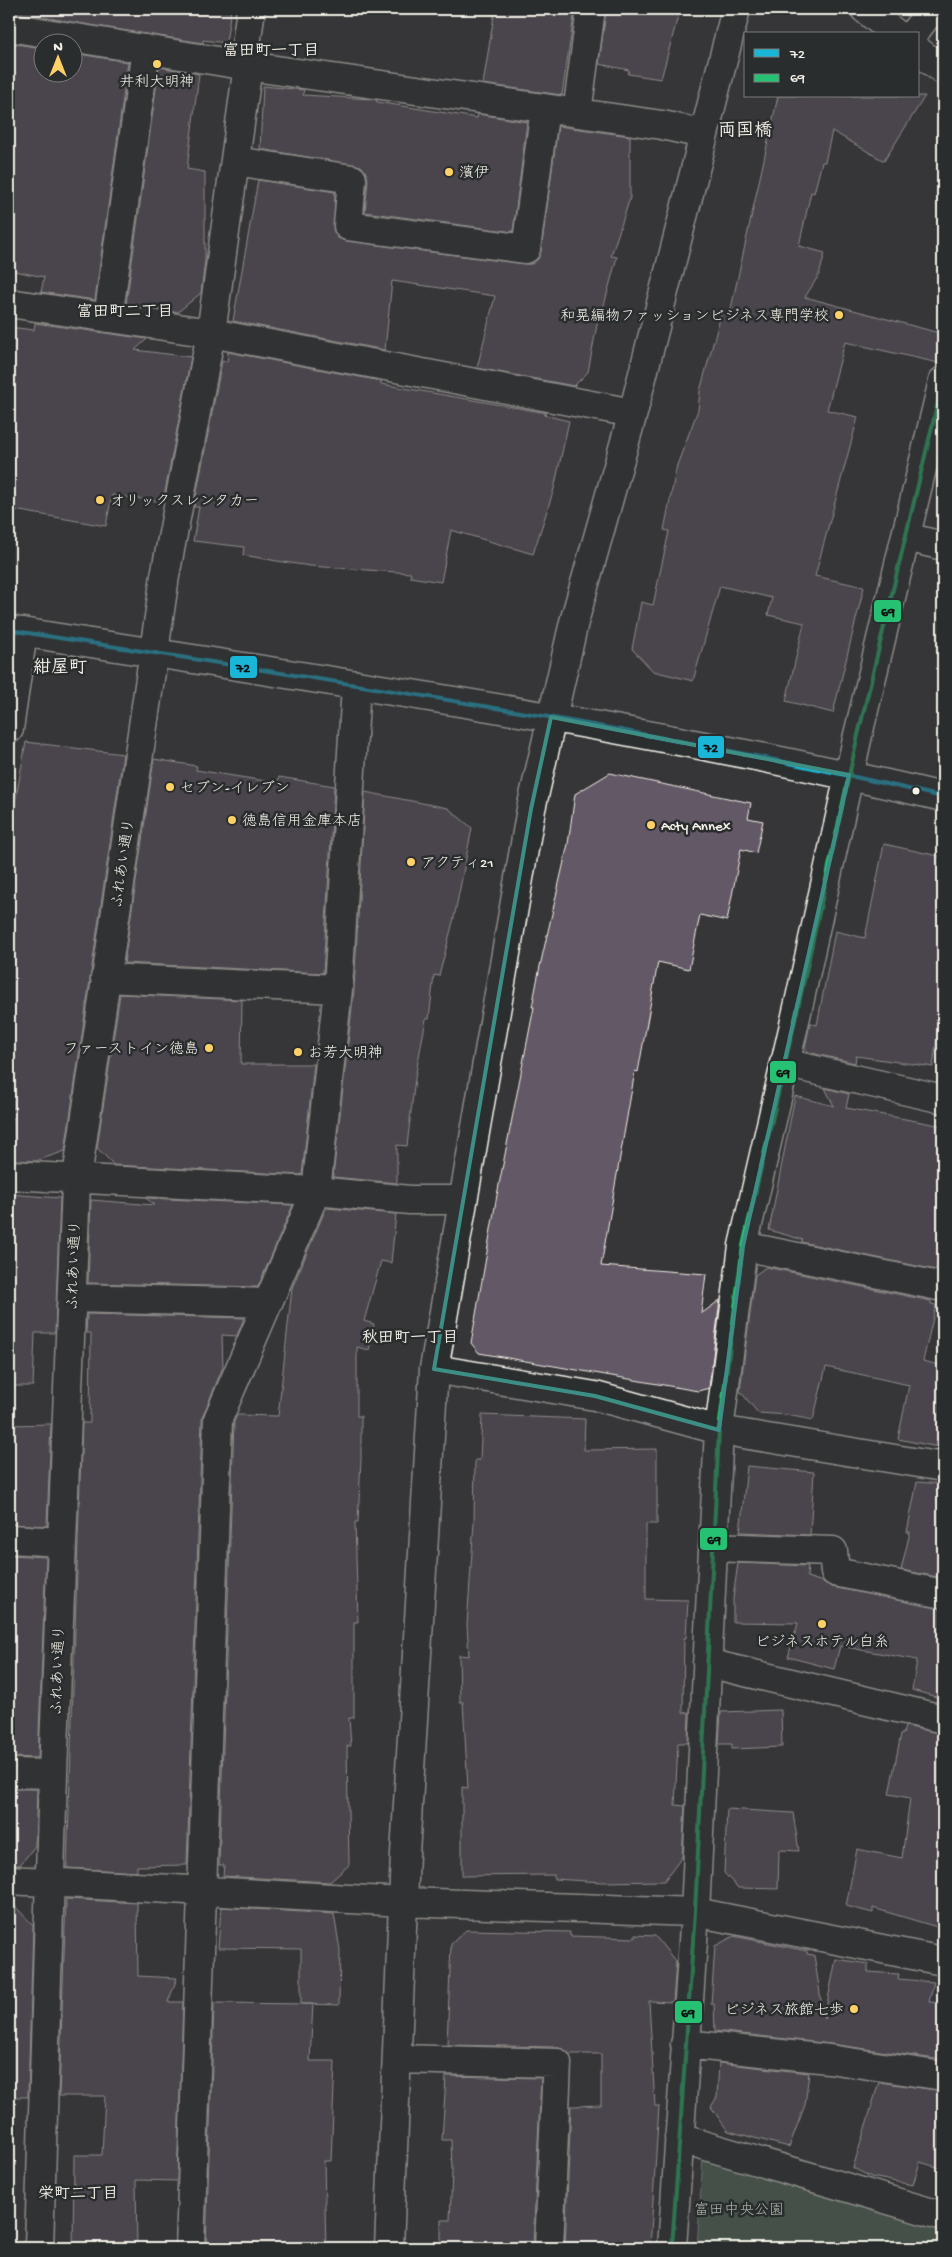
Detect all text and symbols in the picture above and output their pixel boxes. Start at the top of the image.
north arrow [32,32,82,82]
legend [744,32,920,98]
text: N [53,39,63,56]
district label: 富田町一丁目 [223,42,319,62]
text: 72 [789,46,805,64]
marker: 井利大明神 [151,58,163,70]
text: 69 [790,70,806,88]
place label: 井利大明神 [119,73,195,92]
district label: 両国橋 [718,120,772,142]
place label: 濱伊 [459,164,489,183]
marker: 濱伊 [443,166,455,178]
district label: 富田町二丁目 [77,303,173,323]
place label: 和晃編物ファッションビジネス専門学校 [560,308,829,326]
marker: 和晃編物ファッションビジネス専門学校 [833,309,845,321]
place label: オリックスレンタカー [110,493,259,511]
marker: オリックスレンタカー [94,494,106,506]
line badge: 69 [873,599,902,623]
text: 69 [881,605,895,622]
line badge: 72 [229,655,258,679]
district label: 紺屋町 [33,657,87,679]
text: 72 [235,661,250,678]
line badge: 72 [697,735,725,759]
text: 72 [703,741,718,758]
place label: セブン-イレブン [180,780,290,798]
marker: セブン-イレブン [164,781,176,793]
unlabelled marker [911,786,921,796]
place label: 徳島信用金庫本店 [242,812,362,831]
marker: 徳島信用金庫本店 [226,814,238,826]
street label: ふれあい通り [109,817,139,909]
place label: Acty Annex [661,818,731,836]
marker: Acty Annex [645,819,657,831]
place label: アクティ21 [421,855,494,873]
marker: アクティ21 [405,856,417,868]
place label: ファーストイン徳島 [64,1040,199,1059]
marker: ファーストイン徳島 [203,1042,215,1054]
place label: お芳大明神 [308,1044,383,1063]
marker: お芳大明神 [292,1046,304,1058]
line badge: 69 [769,1060,797,1084]
text: 69 [776,1066,790,1083]
street label: ふれあい通り [64,1220,86,1310]
district label: 秋田町一丁目 [362,1329,458,1349]
line badge: 69 [699,1527,728,1551]
text: 69 [707,1533,721,1550]
marker: ビジネスホテル白糸 [816,1618,828,1630]
street label: ふれあい通り [48,1625,70,1715]
place label: ビジネスホテル白糸 [755,1633,889,1652]
line badge: 69 [674,2000,703,2024]
place label: ビジネス旅館七歩 [725,2002,844,2020]
marker: ビジネス旅館七歩 [848,2003,860,2015]
text: 69 [681,2006,695,2023]
district label: 栄町二丁目 [38,2185,118,2205]
park label: 富田中央公園 [694,2201,784,2220]

